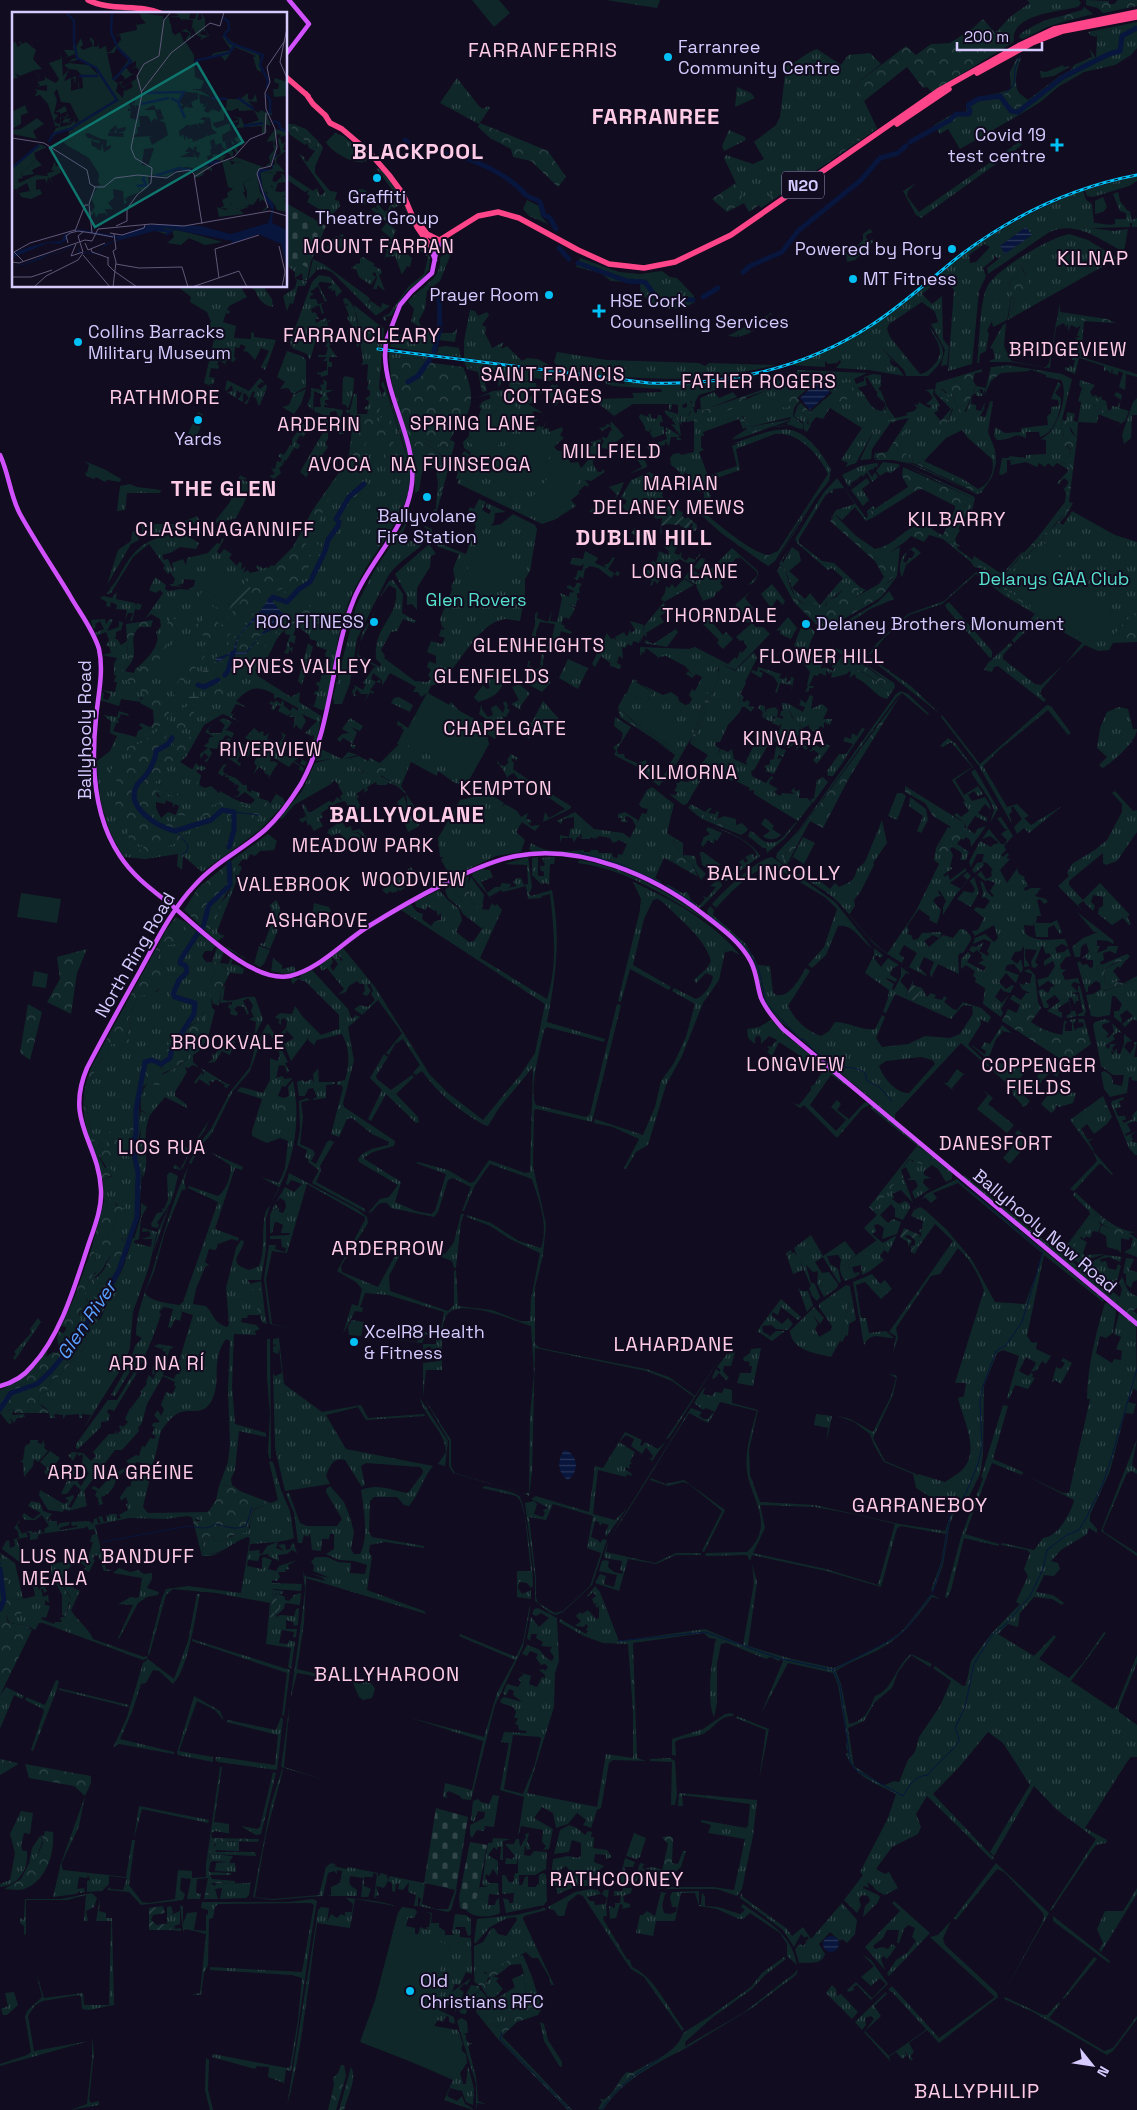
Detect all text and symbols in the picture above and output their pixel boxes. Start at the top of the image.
inset map [12,12,288,288]
scale bar [957,20,1042,52]
text: 200 m [964,27,1009,46]
place label: Farranree Community Centre [678,35,840,79]
district label: FARRANFERRIS [468,37,618,63]
marker: Farranree Community Centre [662,51,674,63]
district label: FARRANREE [592,102,720,130]
place label: Covid 19 test centre [948,123,1046,167]
district label: BLACKPOOL [352,137,484,165]
marker: Covid 19 test centre [1050,138,1064,152]
marker: Graffiti Theatre Group [371,172,383,184]
road number: N20 [782,172,824,198]
place label: Graffiti Theatre Group [315,185,439,229]
district label: MOUNT FARRAN [303,234,455,259]
place label: Powered by Rory [795,237,942,260]
marker: Powered by Rory [946,243,958,255]
district label: KILNAP [1057,245,1129,271]
place label: MT Fitness [863,267,956,290]
marker: MT Fitness [847,273,859,285]
place label: Prayer Room [429,283,539,306]
marker: Prayer Room [543,289,555,301]
place label: HSE Cork Counselling Services [610,289,789,333]
marker: HSE Cork Counselling Services [592,304,606,318]
place label: Collins Barracks Military Museum [88,320,231,364]
district label: FARRANCLEARY [283,322,441,348]
marker: Collins Barracks Military Museum [72,336,84,348]
district label: BRIDGEVIEW [1009,337,1127,362]
district label: SAINT FRANCIS COTTAGES [481,362,625,409]
district label: FATHER ROGERS [681,369,837,394]
district label: RATHMORE [109,384,221,410]
district label: SPRING LANE [410,411,536,436]
district label: ARDERIN [277,412,361,437]
marker: Yards [192,414,204,426]
place label: Yards [174,427,222,450]
district label: MILLFIELD [562,439,662,464]
district label: AVOCA [308,452,372,477]
district label: NA FUINSEOGA [391,452,531,477]
district label: MARIAN [643,471,719,496]
district label: THE GLEN [171,474,277,502]
marker: Ballyvolane Fire Station [421,491,433,503]
district label: DELANEY MEWS [593,495,745,520]
place label: Ballyvolane Fire Station [377,504,477,548]
district label: KILBARRY [908,506,1006,532]
district label: CLASHNAGANNIFF [135,516,315,542]
district label: DUBLIN HILL [575,523,713,551]
district label: LONG LANE [631,559,739,584]
park label: Delanys GAA Club [979,567,1129,590]
park label: Glen Rovers [426,588,526,611]
district label: THORNDALE [662,603,778,628]
place label: ROC FITNESS [256,610,364,633]
place label: Delaney Brothers Monument [816,612,1064,635]
marker: ROC FITNESS [368,616,380,628]
marker: Delaney Brothers Monument [800,618,812,630]
district label: GLENHEIGHTS [473,633,605,658]
district label: FLOWER HILL [759,644,885,669]
district label: PYNES VALLEY [232,654,372,679]
street label: Ballyhooly Road [73,660,96,800]
district label: GLENFIELDS [434,664,550,689]
district label: CHAPELGATE [443,716,567,741]
district label: KINVARA [743,726,825,751]
district label: RIVERVIEW [219,737,323,762]
district label: KILMORNA [638,760,738,785]
district label: KEMPTON [459,776,553,801]
district label: BALLYVOLANE [329,800,485,828]
district label: MEADOW PARK [292,833,434,858]
district label: BALLINCOLLY [707,860,841,886]
district label: WOODVIEW [361,867,467,892]
district label: VALEBROOK [237,872,351,897]
street label: North Ring Road [89,888,180,1022]
district label: ASHGROVE [265,908,369,933]
district label: BROOKVALE [171,1030,285,1055]
district label: LONGVIEW [746,1052,846,1077]
district label: COPPENGER FIELDS [981,1053,1097,1100]
district label: DANESFORT [939,1131,1053,1156]
district label: LIOS RUA [118,1135,206,1160]
street label: Ballyhooly New Road [969,1164,1122,1298]
district label: ARDERROW [331,1235,445,1261]
water label: Glen River [51,1275,123,1365]
place label: XcelR8 Health & Fitness [364,1320,485,1364]
district label: LAHARDANE [613,1331,735,1357]
marker: XcelR8 Health & Fitness [348,1336,360,1348]
district label: ARD NA RÍ [109,1351,205,1376]
district label: ARD NA GRÉINE [48,1460,194,1485]
district label: GARRANEBOY [852,1492,988,1518]
district label: BANDUFF [101,1543,195,1569]
district label: LUS NA MEALA [20,1544,90,1591]
district label: BALLYHAROON [314,1661,460,1687]
district label: RATHCOONEY [550,1866,684,1892]
place label: Old Christians RFC [420,1969,544,2013]
marker: Old Christians RFC [404,1985,416,1997]
north arrow [1067,2040,1117,2090]
text: N [1093,2063,1113,2080]
district label: BALLYPHILIP [914,2078,1040,2104]

